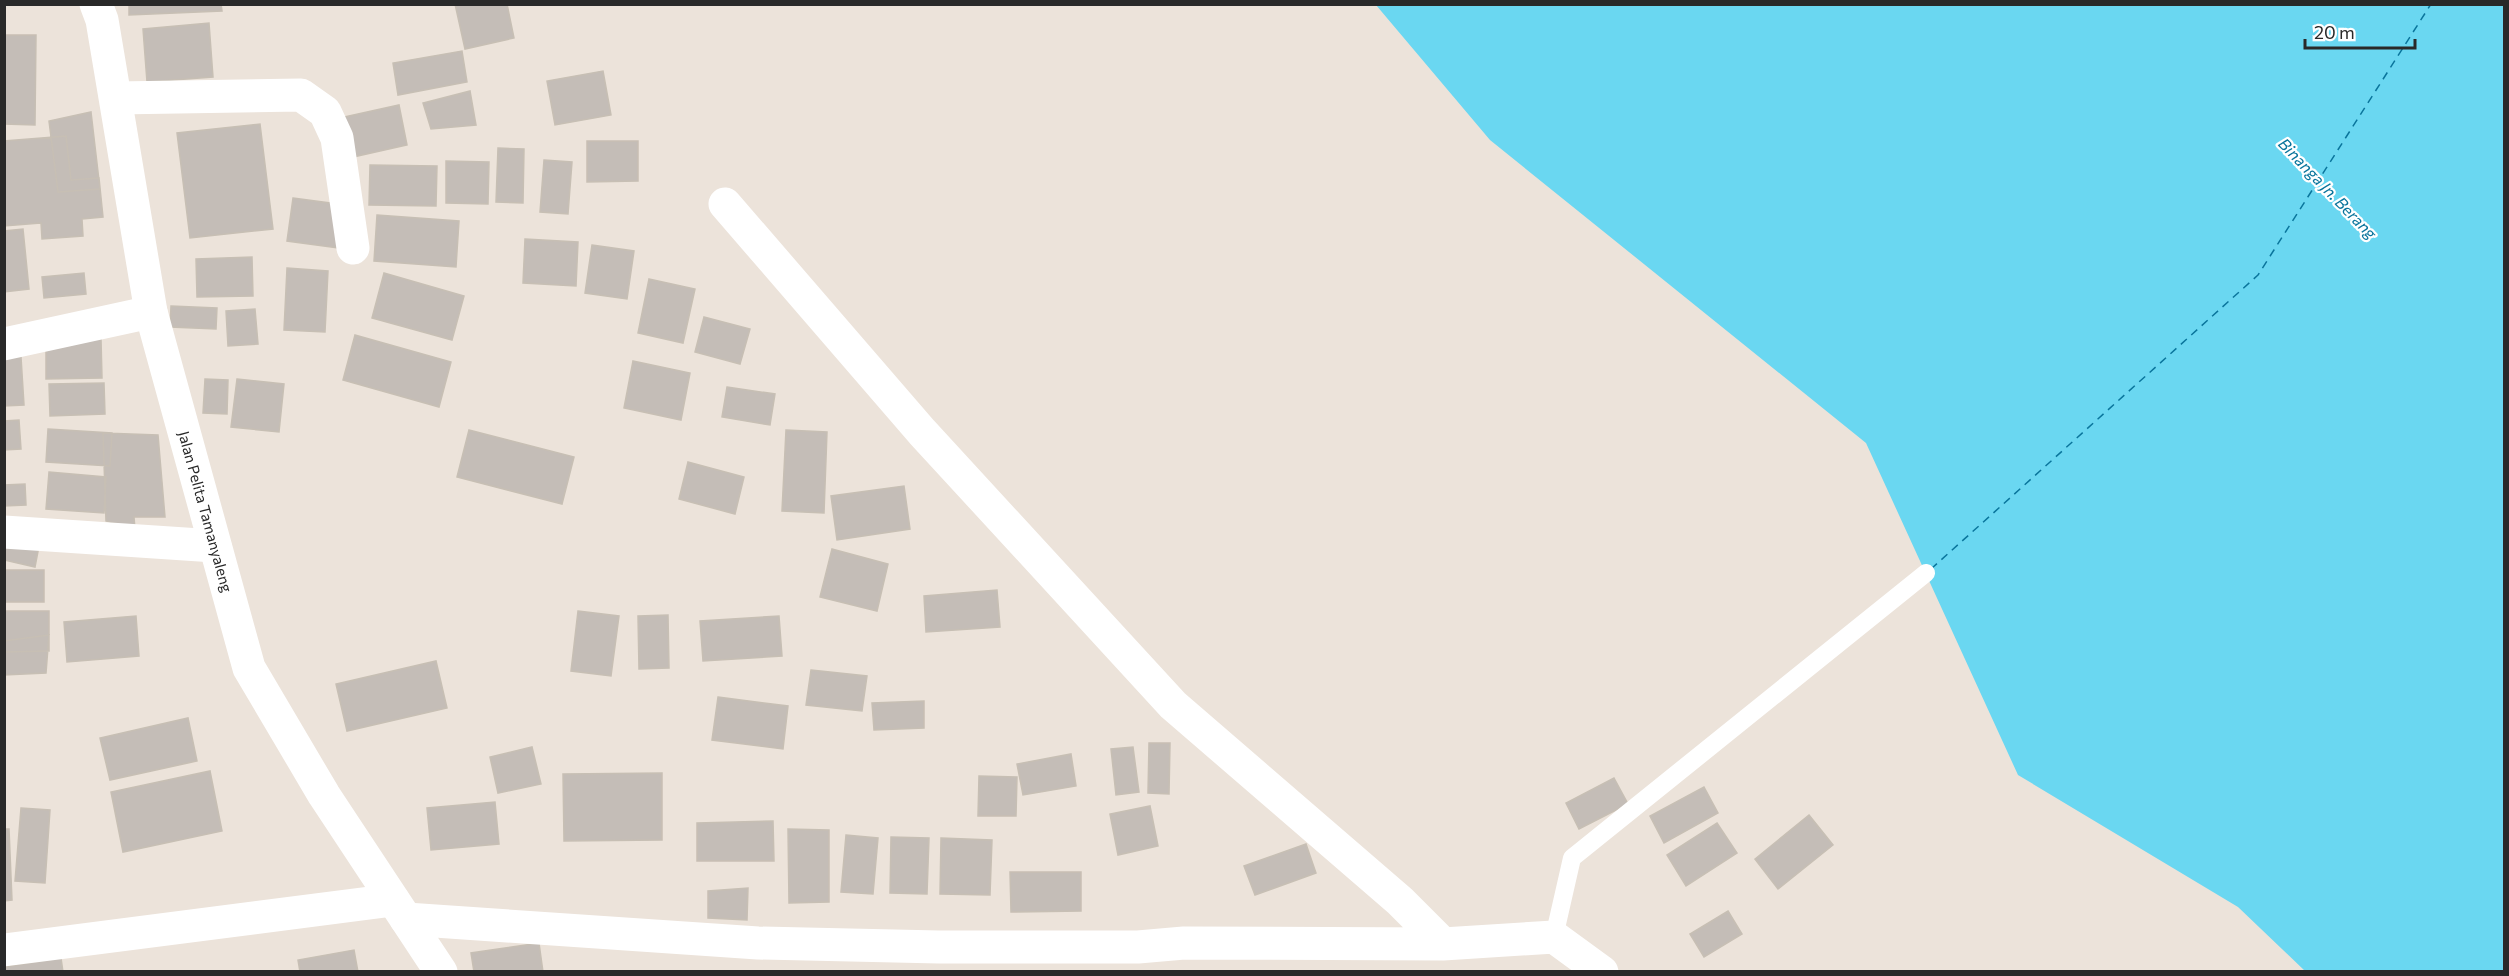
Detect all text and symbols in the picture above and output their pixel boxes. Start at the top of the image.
scale bar [2305,12,2414,50]
text: 20 m [2314,21,2355,43]
water label: Binanga Jn. Berang [2275,134,2382,243]
street label: Jalan Pelita Tamanyaleng [175,429,237,594]

